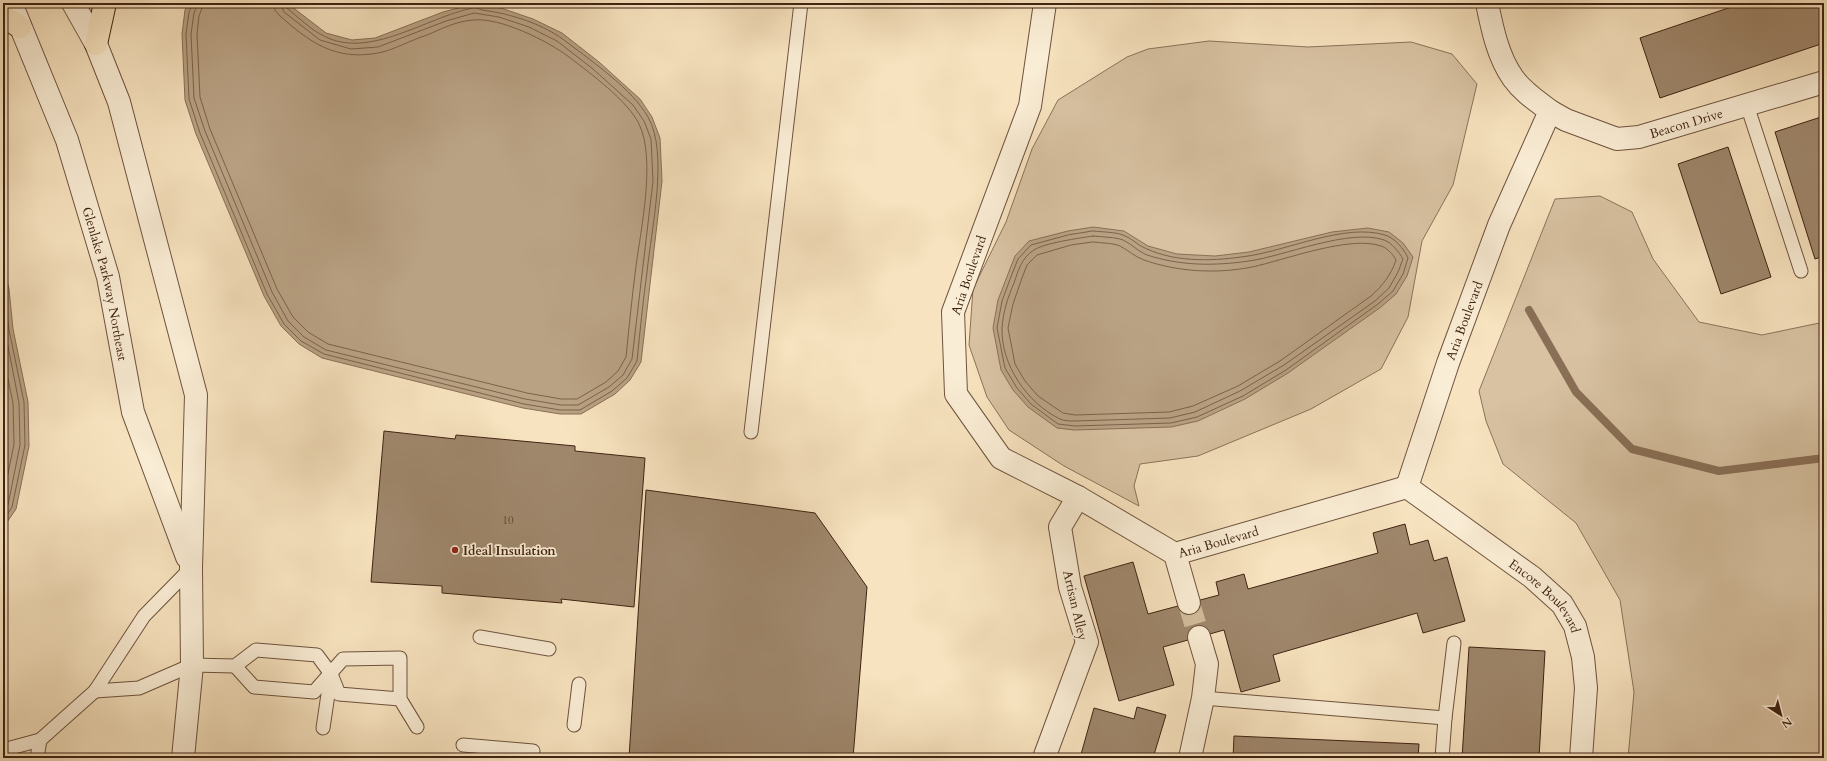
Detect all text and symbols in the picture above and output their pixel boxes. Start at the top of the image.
street label: Beacon Drive [1648,105,1725,143]
street label: Glenlake Parkway Northeast [78,205,131,362]
street label: Aria Boulevard [947,233,991,317]
street label: Aria Boulevard [1442,279,1488,363]
house number: 10 [502,513,514,528]
street label: Aria Boulevard [1176,522,1261,563]
place label: Ideal Insulation [463,542,556,560]
marker: Ideal Insulation [450,545,460,555]
street label: Encore Boulevard [1505,555,1584,635]
street label: Artisan Alley [1058,568,1092,642]
north arrow [1761,695,1801,735]
text: N [1778,714,1795,732]

